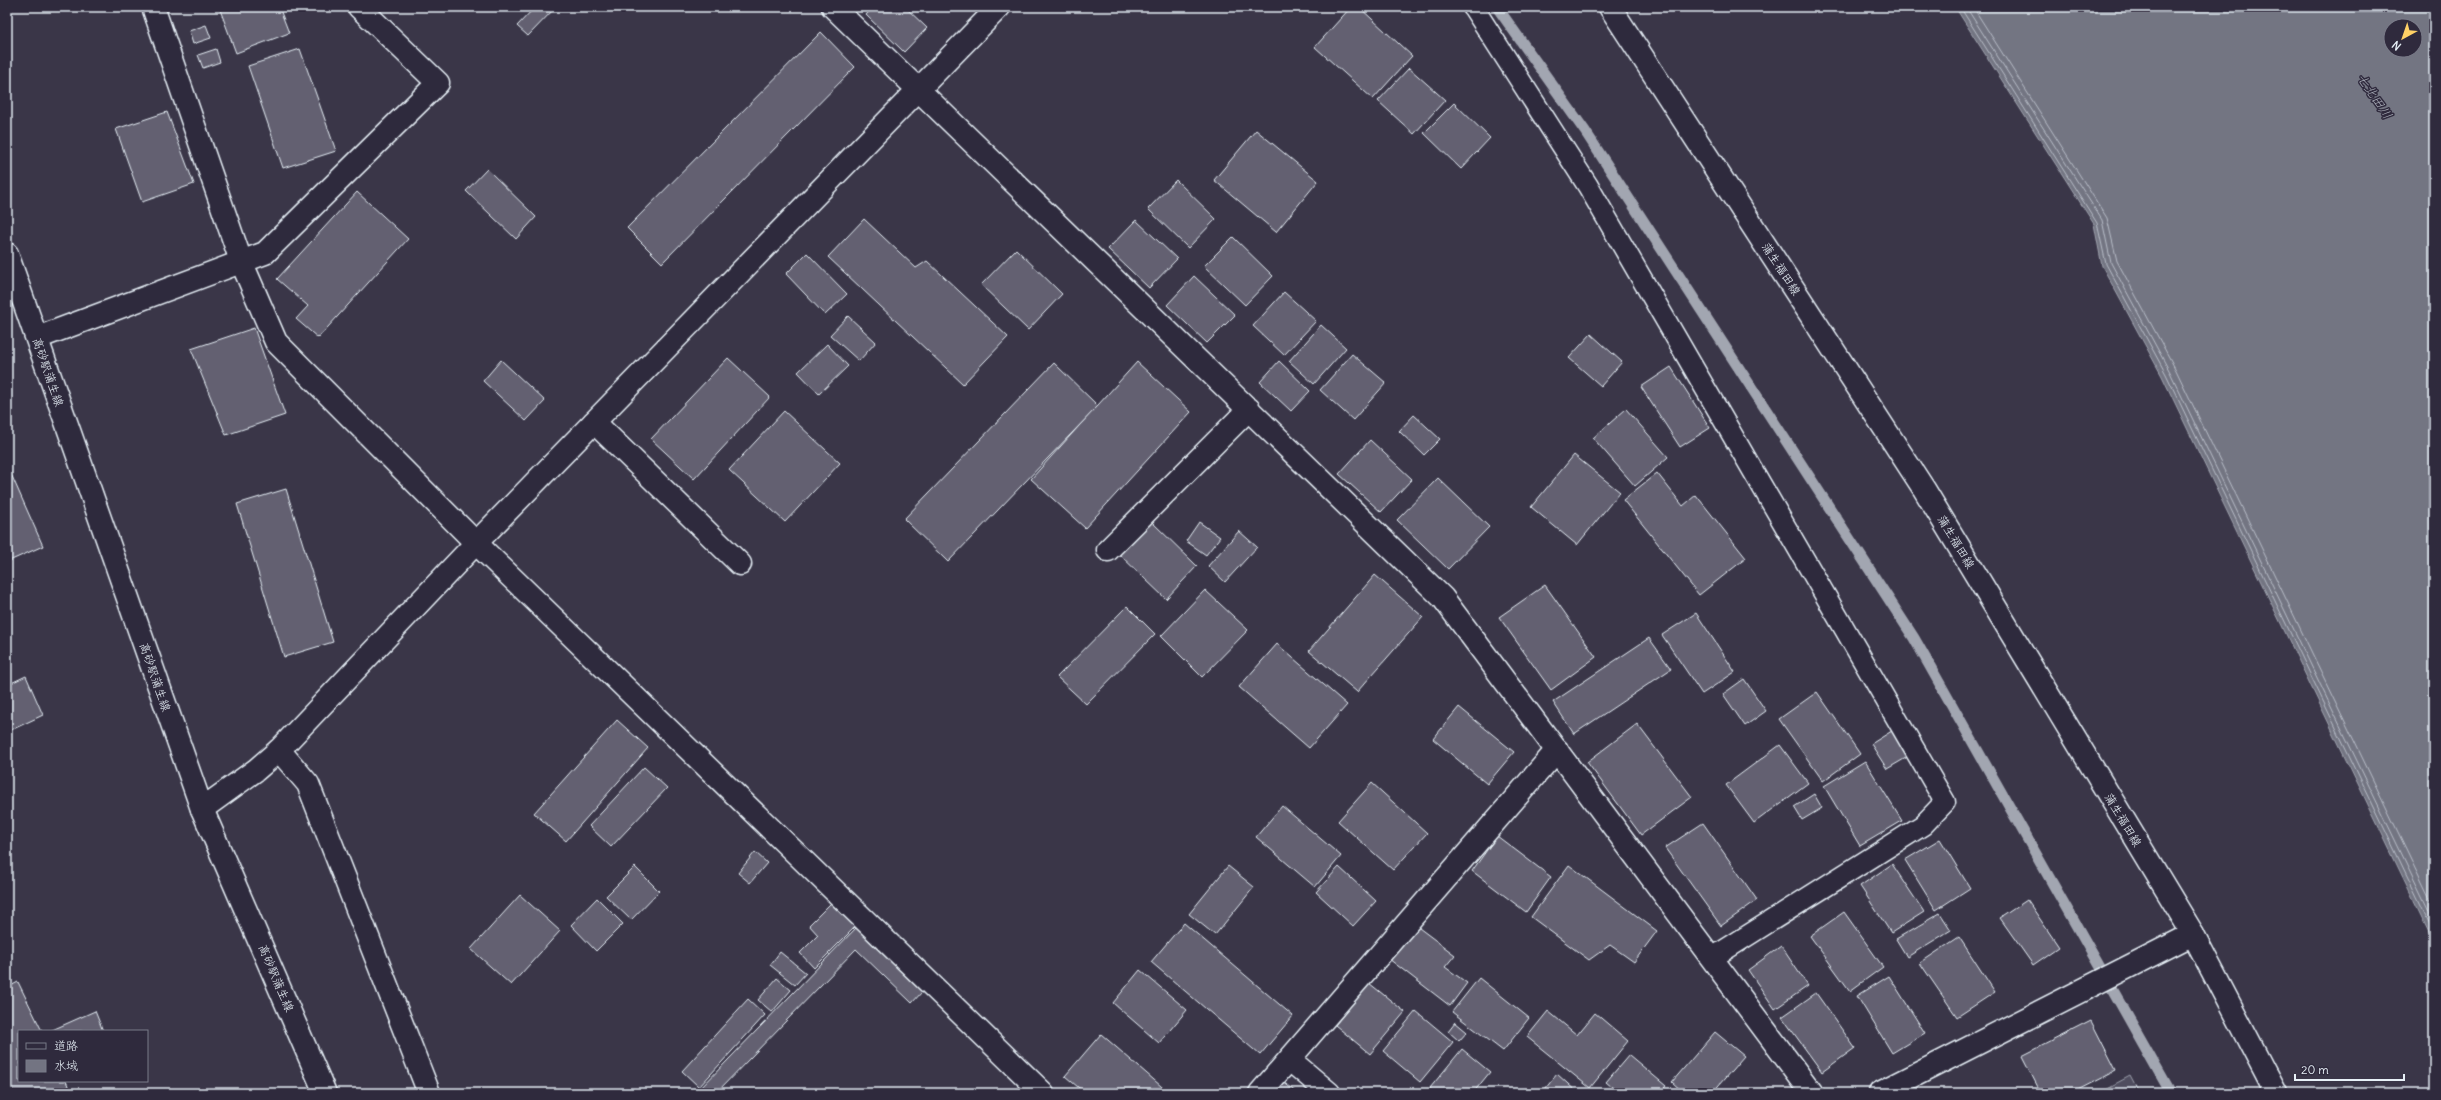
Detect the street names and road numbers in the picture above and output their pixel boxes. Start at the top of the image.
street label: 蒲生福田線 [1759,239,1804,298]
street label: 高砂駅蒲生線 [30,335,67,408]
street label: 蒲生福田線 [1935,512,1978,571]
street label: 高砂駅蒲生線 [137,640,174,713]
street label: 蒲生福田線 [2102,790,2145,849]
street label: 高砂駅蒲生線 [255,942,297,1014]

